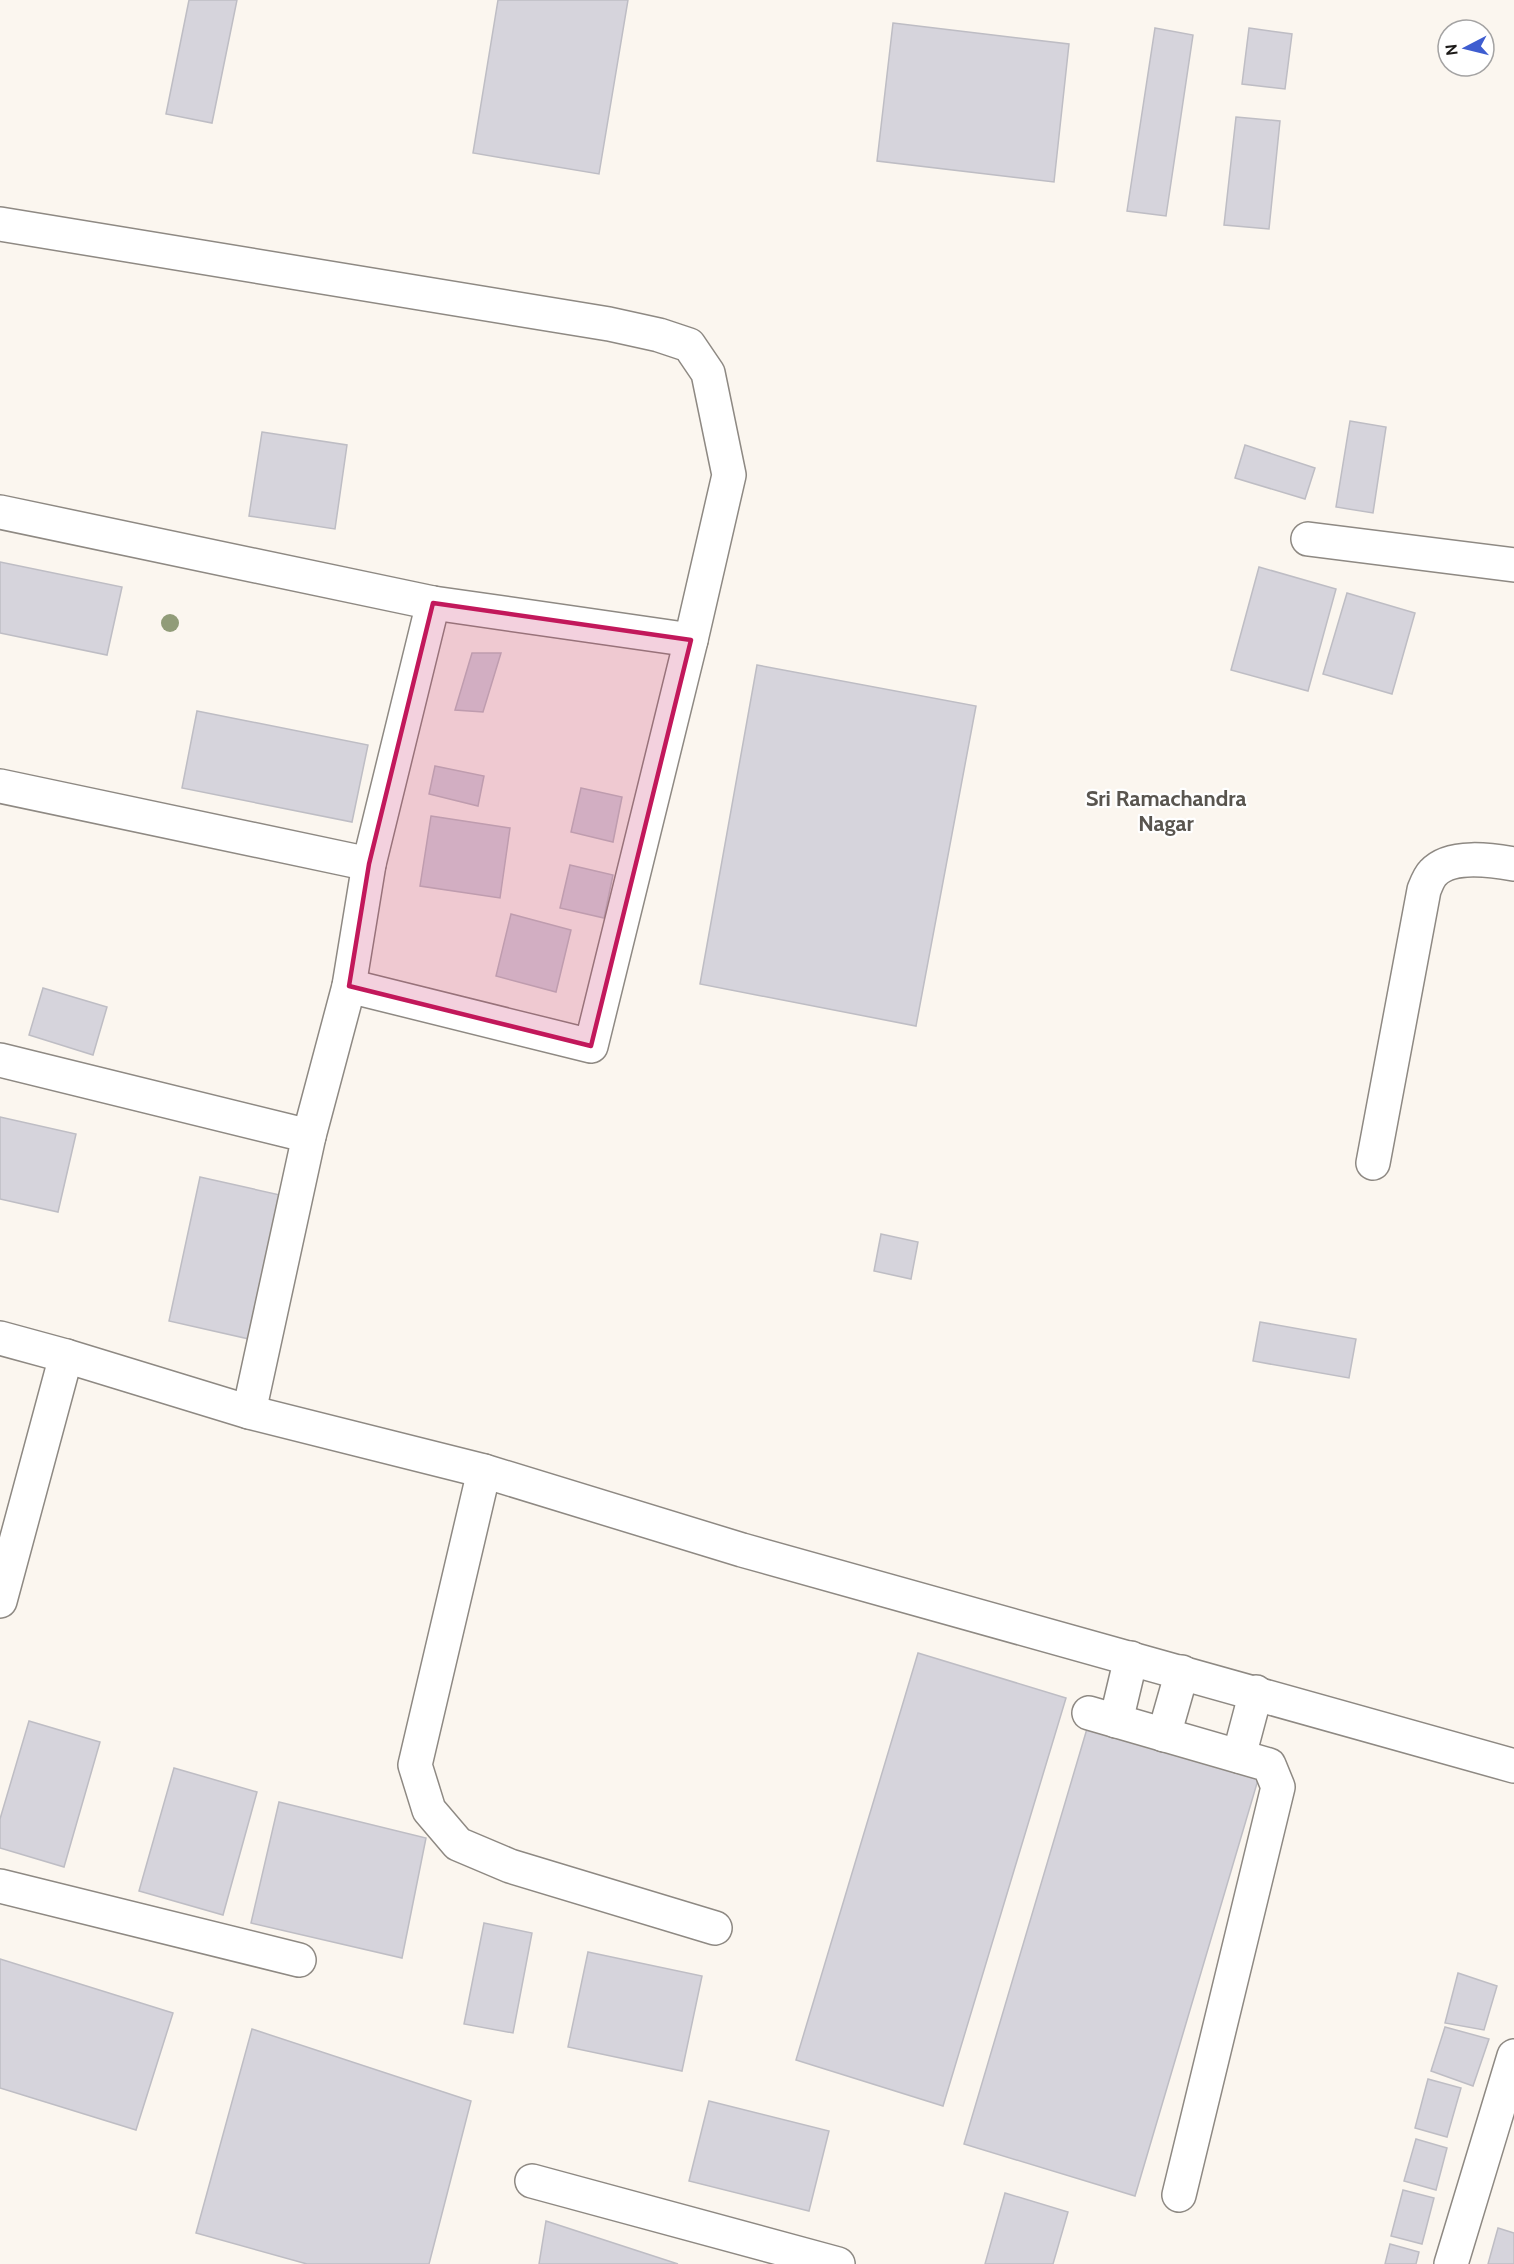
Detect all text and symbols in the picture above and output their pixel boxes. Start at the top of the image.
north arrow [1436,18,1496,78]
text: N [1441,43,1462,57]
district label: Sri Ramachandra Nagar [1086,785,1246,837]

